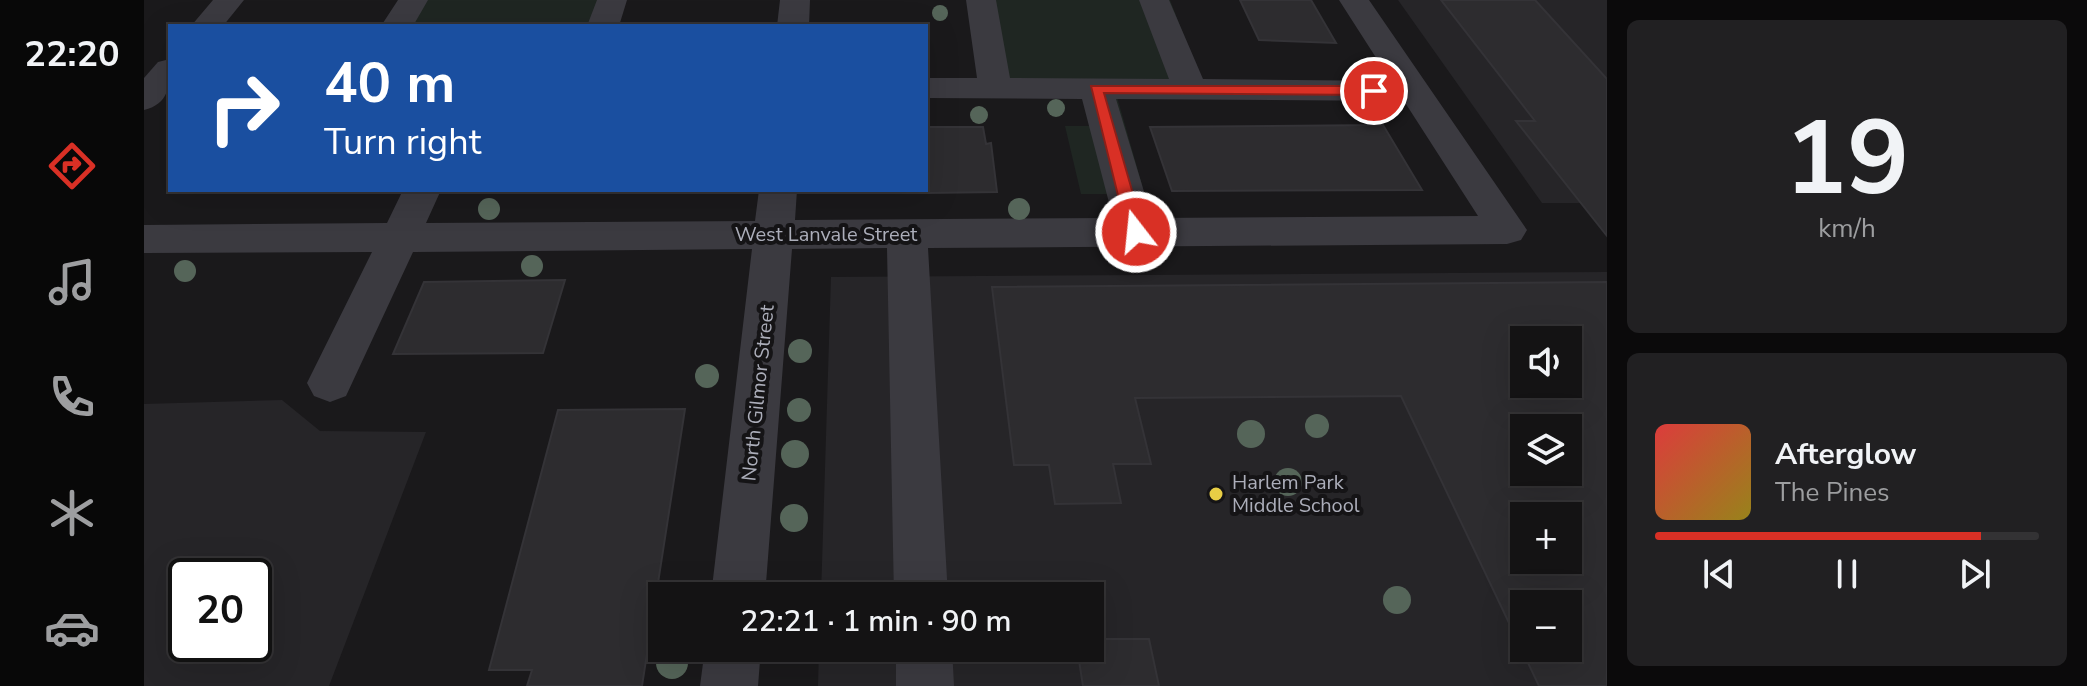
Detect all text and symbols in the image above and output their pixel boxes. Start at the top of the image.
text: 22:20 [24,30,120,79]
text: 40 m [324,45,455,122]
icon: right [192,56,296,160]
pin [1340,57,1408,125]
icon: arrive [1352,69,1396,113]
text: 19 [1785,88,1909,230]
text: Turn right [324,118,481,167]
icon: directions [44,138,100,194]
position arrow [1094,190,1178,274]
text: km/h [1818,211,1876,246]
street label: West Lanvale Street [735,221,918,248]
icon: music [44,254,100,310]
street label: North Gilmor Street [735,302,781,483]
map controls [1510,326,1582,662]
button: sound [1510,326,1582,398]
icon: phone [44,369,100,425]
button: layers [1510,414,1582,486]
text: Afterglow [1775,434,1916,475]
place label: Harlem Park Middle School [1232,469,1360,519]
text: The Pines [1775,475,1890,510]
icon: climate [44,485,100,541]
marker: Harlem Park Middle School [1207,485,1225,503]
button: + [1510,502,1582,574]
icon: previous [1697,552,1741,596]
icon: pause [1825,552,1869,596]
icon: next [1953,552,1997,596]
speed limit sign: 20 [168,558,272,662]
button: − [1510,590,1582,662]
icon: car [44,600,100,656]
text: 22:21 · 1 min · 90 m [740,601,1012,642]

